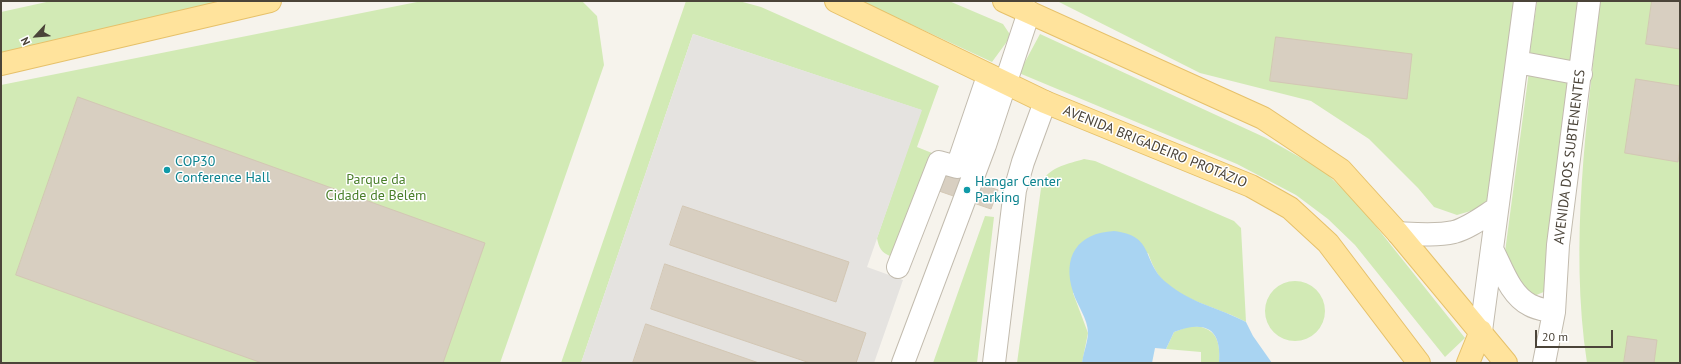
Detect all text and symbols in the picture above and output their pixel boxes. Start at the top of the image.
north arrow [16,16,56,56]
text: N [17,35,33,48]
street label: AVENIDA DOS SUBTENENTES [1551,69,1589,245]
street label: AVENIDA BRIGADEIRO PROTÁZIO [1061,102,1249,192]
place label: COP30 Conference Hall [175,154,270,186]
marker: COP30 Conference Hall [162,165,172,175]
park label: Parque da Cidade de Belém [326,172,426,204]
place label: Hangar Center Parking [975,174,1061,206]
marker: Hangar Center Parking [962,185,972,195]
scale bar [1537,322,1615,348]
text: 20 m [1542,329,1568,344]

